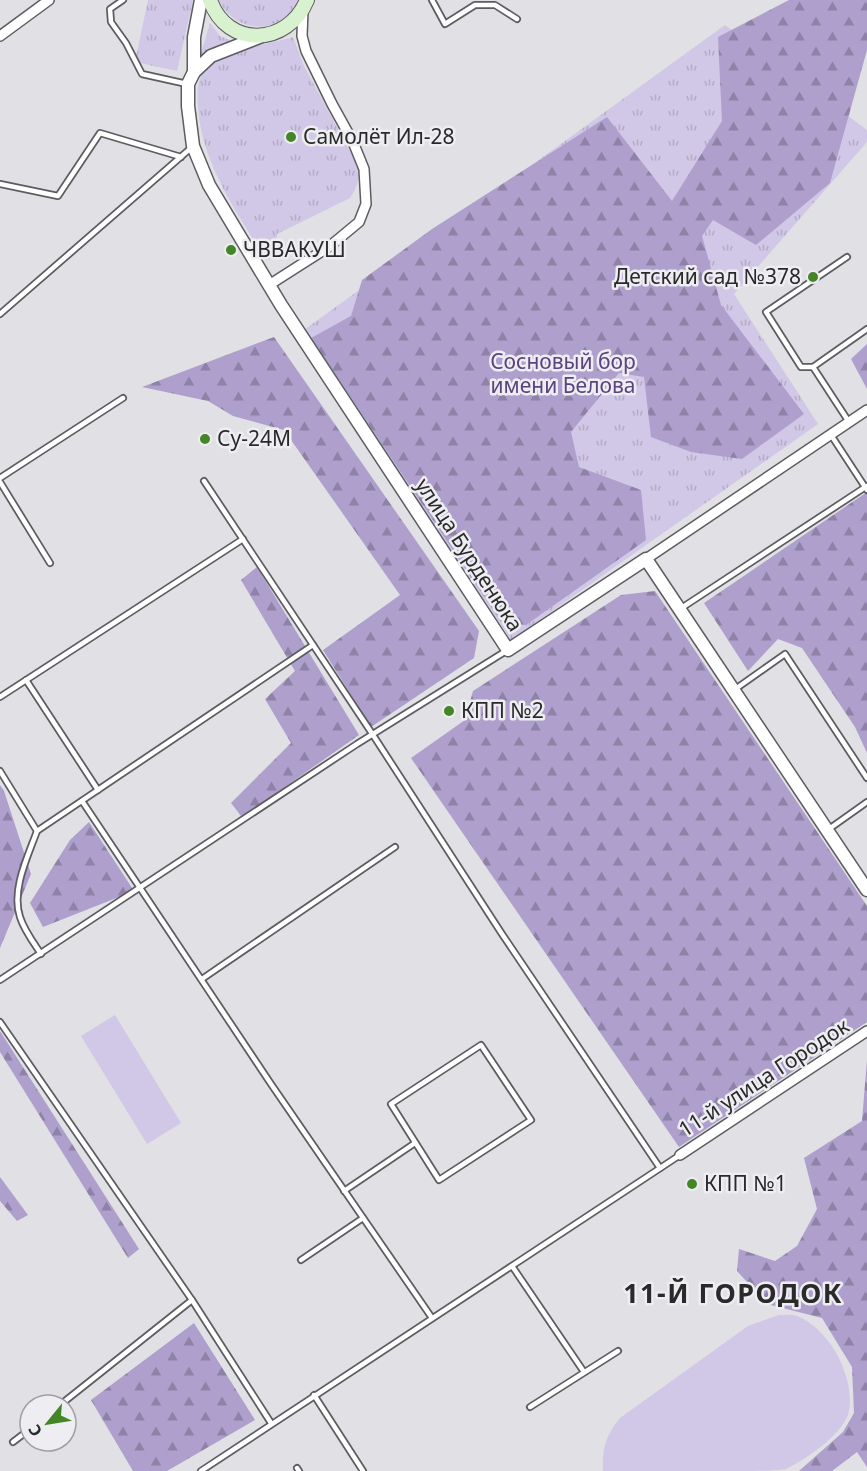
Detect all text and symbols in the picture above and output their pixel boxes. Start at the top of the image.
place label: Самолёт Ил-28 [303,122,455,150]
marker: Самолёт Ил-28 [284,130,298,144]
place label: ЧВВАКУШ [243,235,346,263]
marker: ЧВВАКУШ [224,243,238,257]
place label: Детский сад №378 [614,262,801,290]
marker: Детский сад №378 [806,270,820,284]
park label: Сосновый бор имени Белова [490,347,636,399]
place label: Су-24М [217,424,291,452]
marker: Су-24М [198,432,212,446]
street label: улица Бурденюка [410,472,530,636]
place label: КПП №2 [461,696,544,724]
marker: КПП №2 [442,704,456,718]
street label: 11-й улица Городок [673,1011,854,1143]
place label: КПП №1 [704,1169,787,1197]
marker: КПП №1 [685,1177,699,1191]
district label: 11-Й ГОРОДОК [623,1274,843,1311]
north arrow [18,1393,78,1453]
text: С [23,1421,47,1440]

